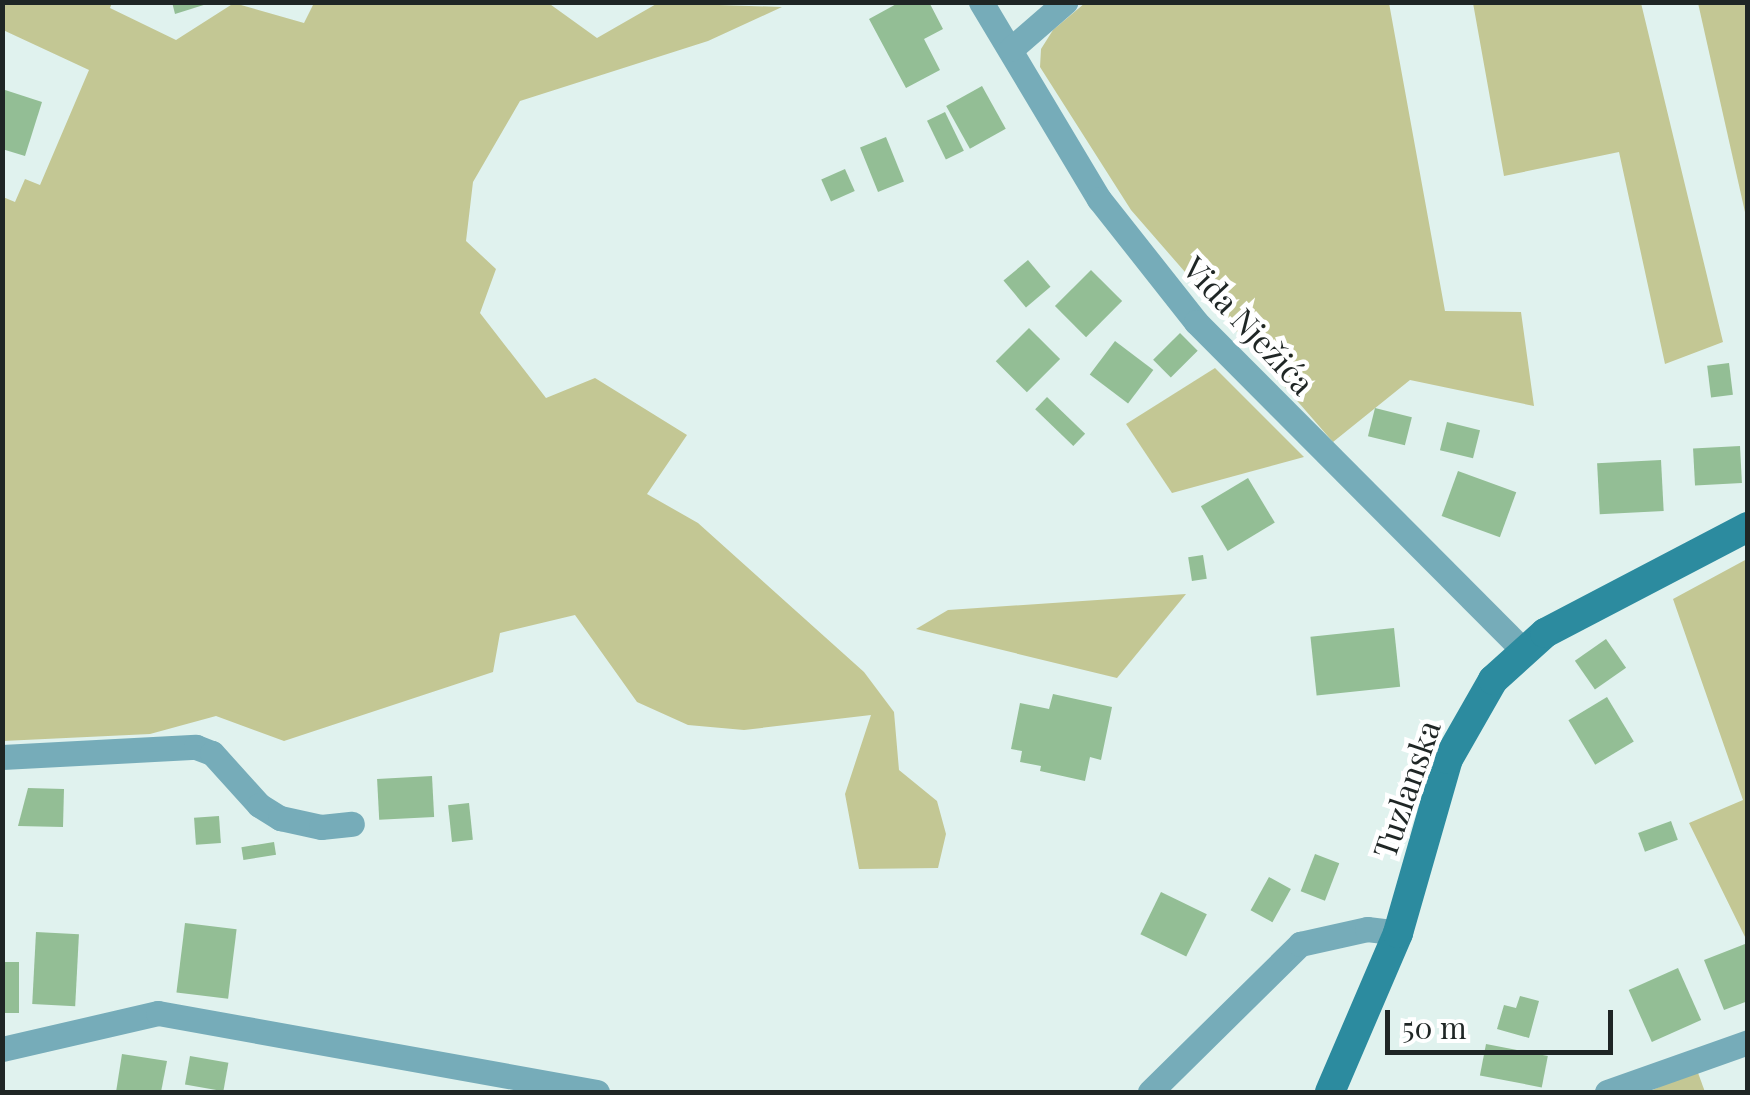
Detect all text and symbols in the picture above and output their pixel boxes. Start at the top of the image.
street label: Vida Nježića [1175,248,1323,402]
street label: Tuzlanska [1365,715,1447,863]
scale bar [1390,990,1618,1052]
text: 50 m [1402,1007,1467,1047]

